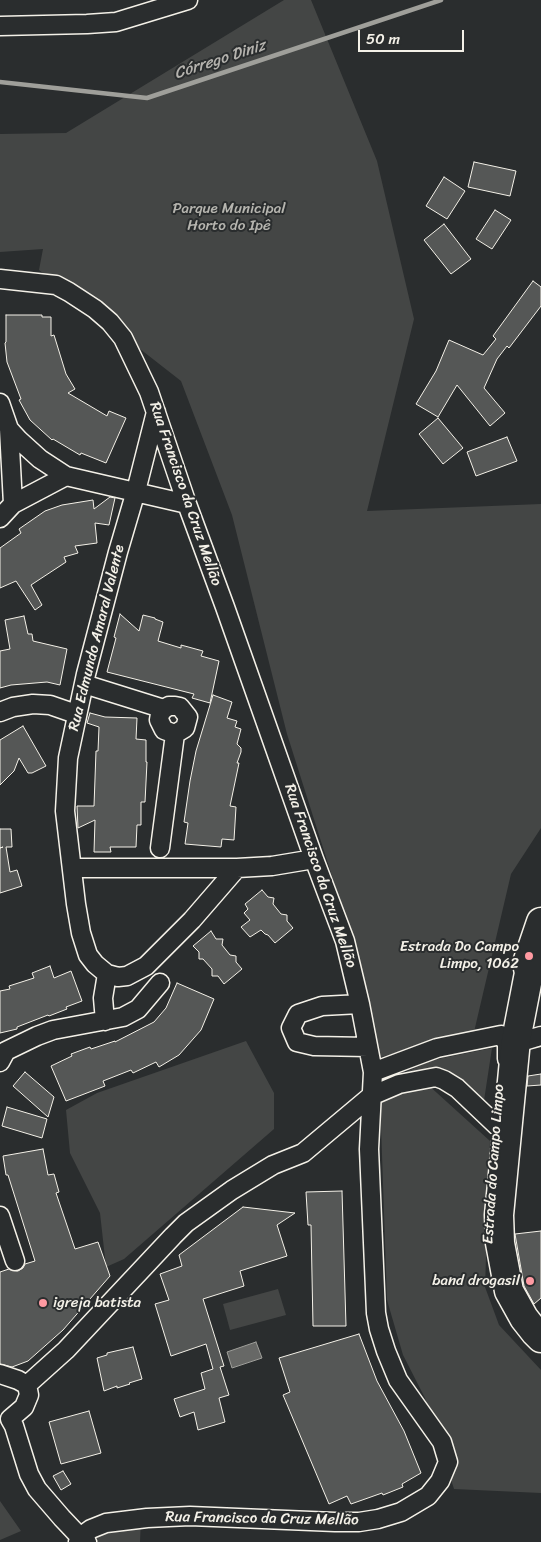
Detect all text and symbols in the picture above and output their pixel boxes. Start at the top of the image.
scale bar [361,20,467,52]
text: 50 m [366,26,400,52]
water label: Córrego Diniz [172,36,268,84]
park label: Parque Municipal Horto do Ipê [172,200,286,235]
street label: Rua Francisco da Cruz Mellão [145,400,225,588]
street label: Rua Edmundo Amaral Valente [65,543,129,733]
street label: Rua Francisco da Cruz Mellão [280,782,360,970]
place label: Estrada Do Campo Limpo, 1062 [400,938,519,973]
marker: Estrada Do Campo Limpo, 1062 [523,950,535,962]
street label: Estrada do Campo Limpo [479,1083,509,1245]
place label: band drogasil [432,1272,520,1290]
marker: band drogasil [524,1275,536,1287]
place label: igreja batista [53,1294,141,1312]
marker: igreja batista [37,1297,49,1309]
street label: Rua Francisco da Cruz Mellão [165,1508,359,1530]

